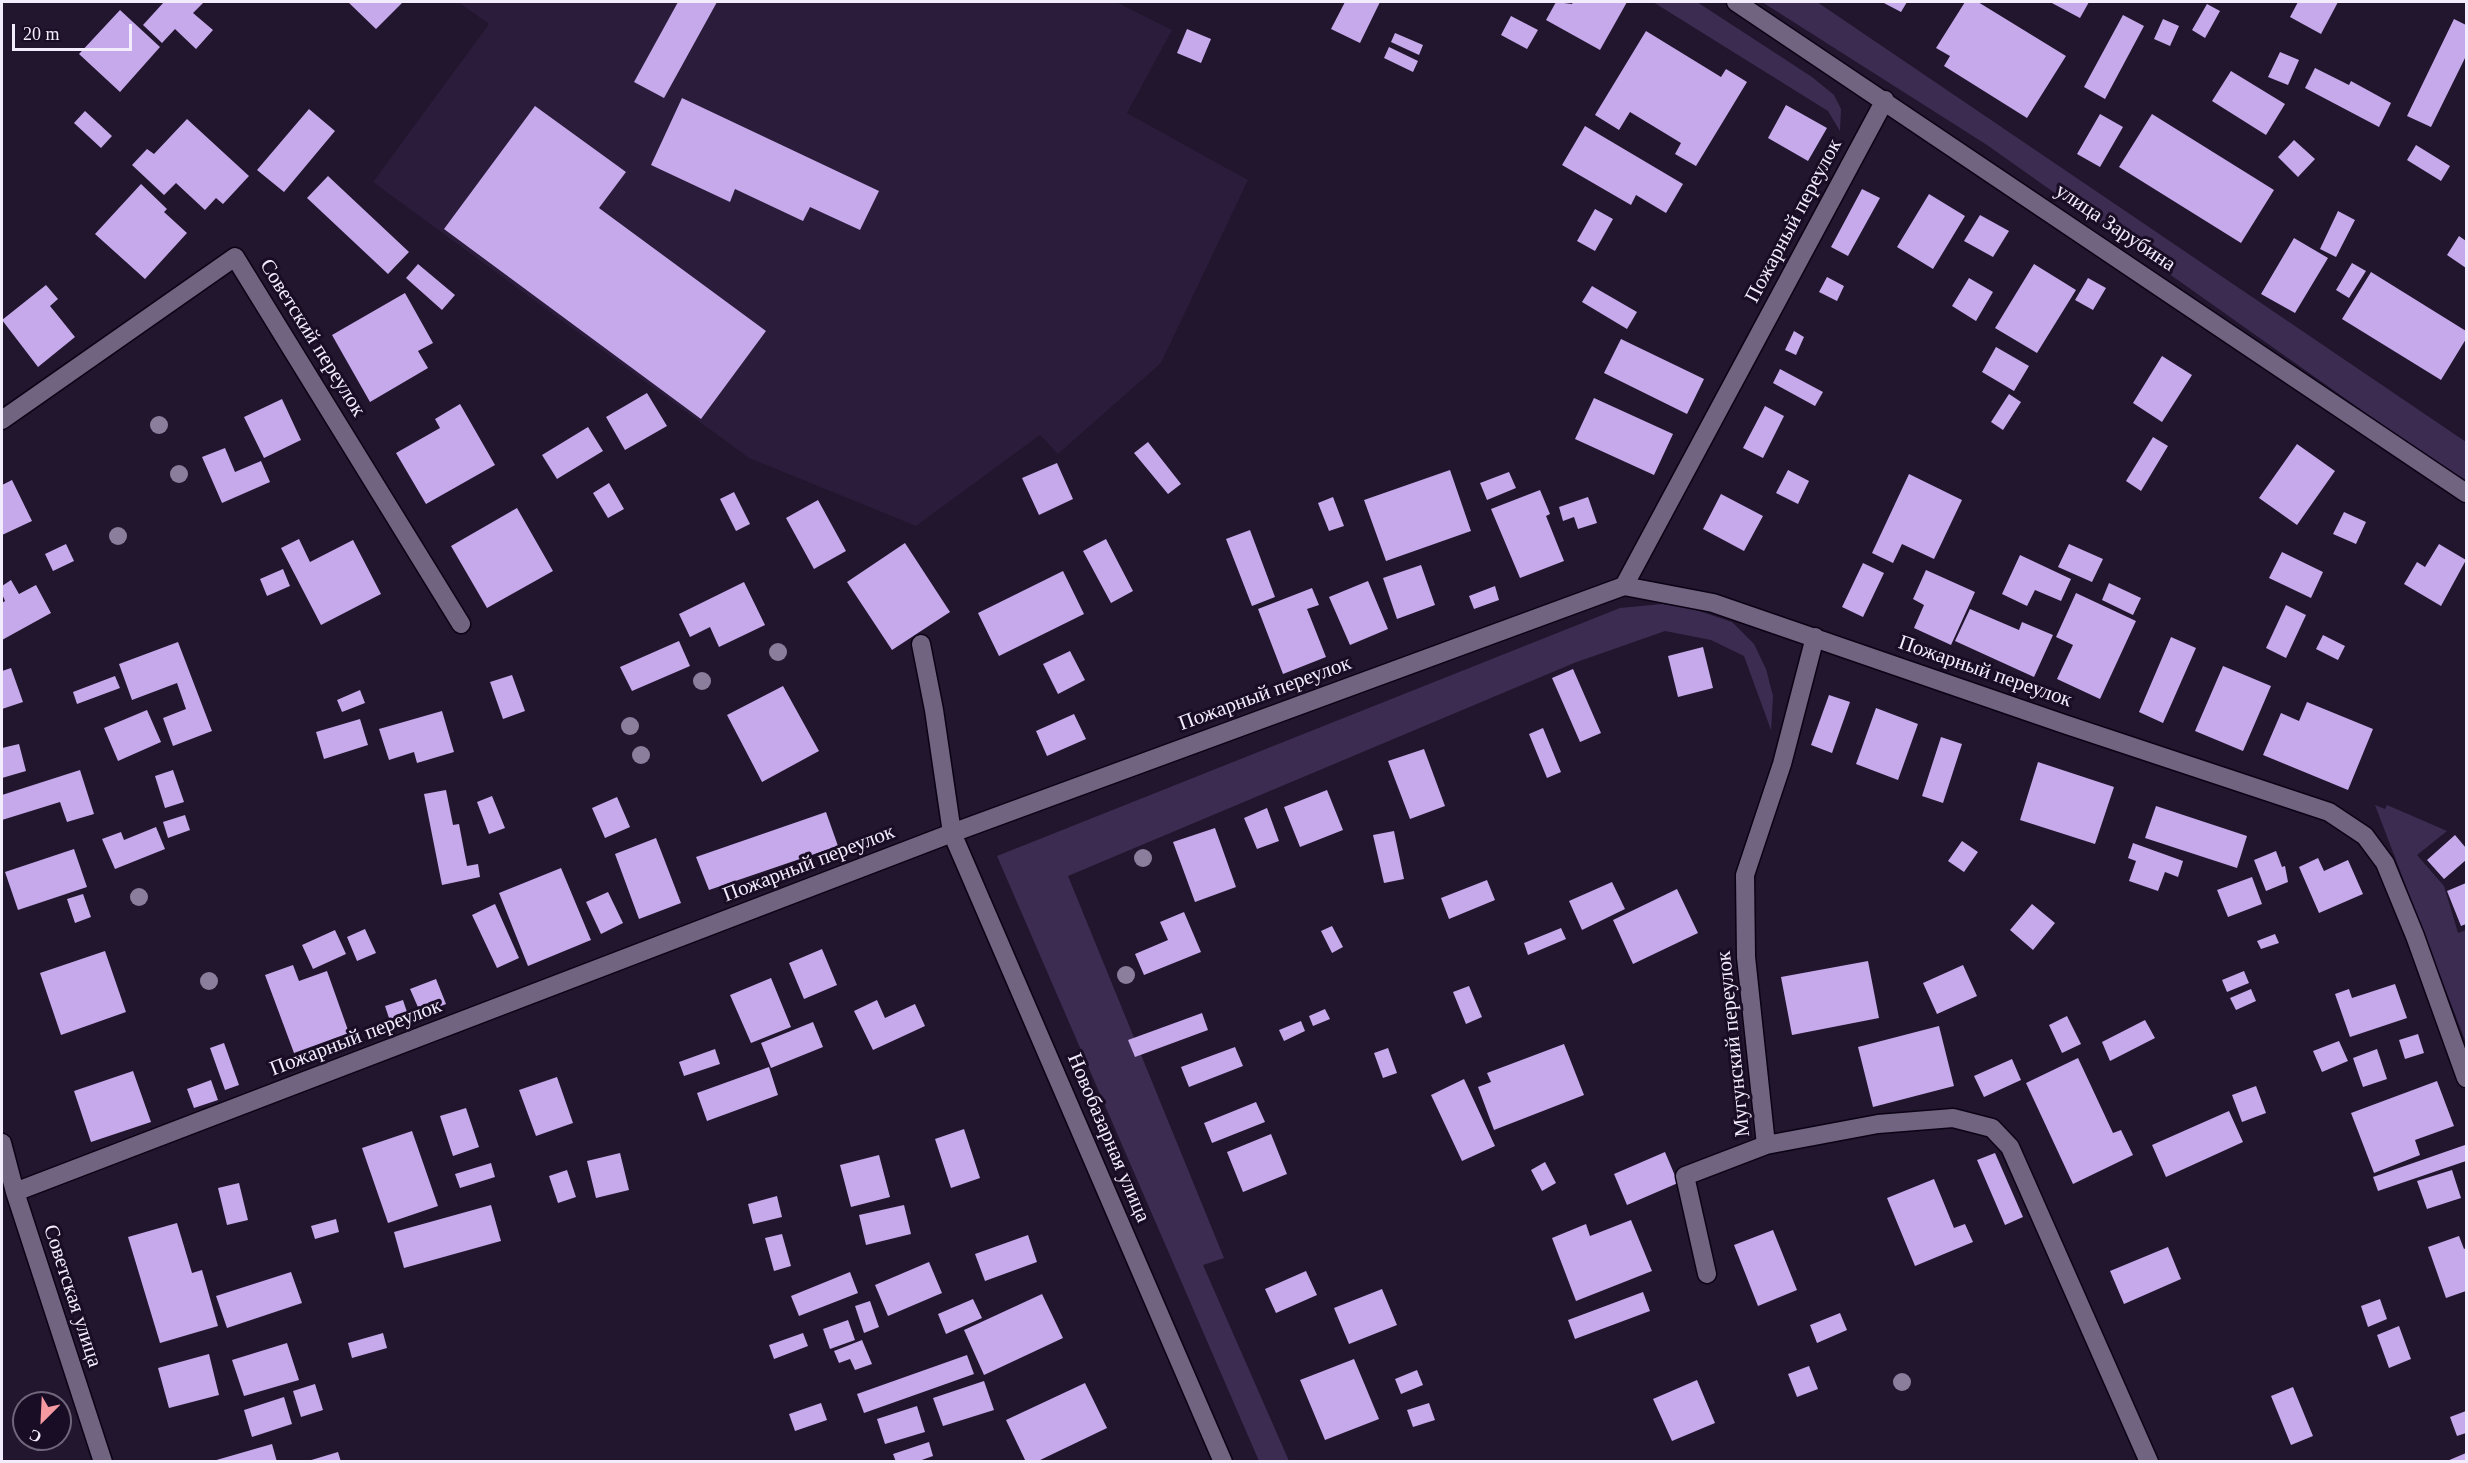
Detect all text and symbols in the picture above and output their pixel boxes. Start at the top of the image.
scale bar [15,12,135,50]
text: 20 m [23,24,60,44]
street label: Пожарный переулок [1740,135,1848,307]
street label: улица Зарубина [2050,178,2180,278]
street label: Советский переулок [253,255,371,421]
street label: Пожарный переулок [1895,630,2075,714]
street label: Пожарный переулок [1175,651,1355,737]
street label: Пожарный переулок [720,820,898,908]
street label: Мугунский переулок [1712,950,1756,1138]
street label: Пожарный переулок [267,994,445,1082]
street label: Новобазарная улица [1061,1050,1155,1226]
street label: Советская улица [37,1222,107,1370]
north arrow [12,1391,72,1451]
text: С [27,1426,44,1446]

